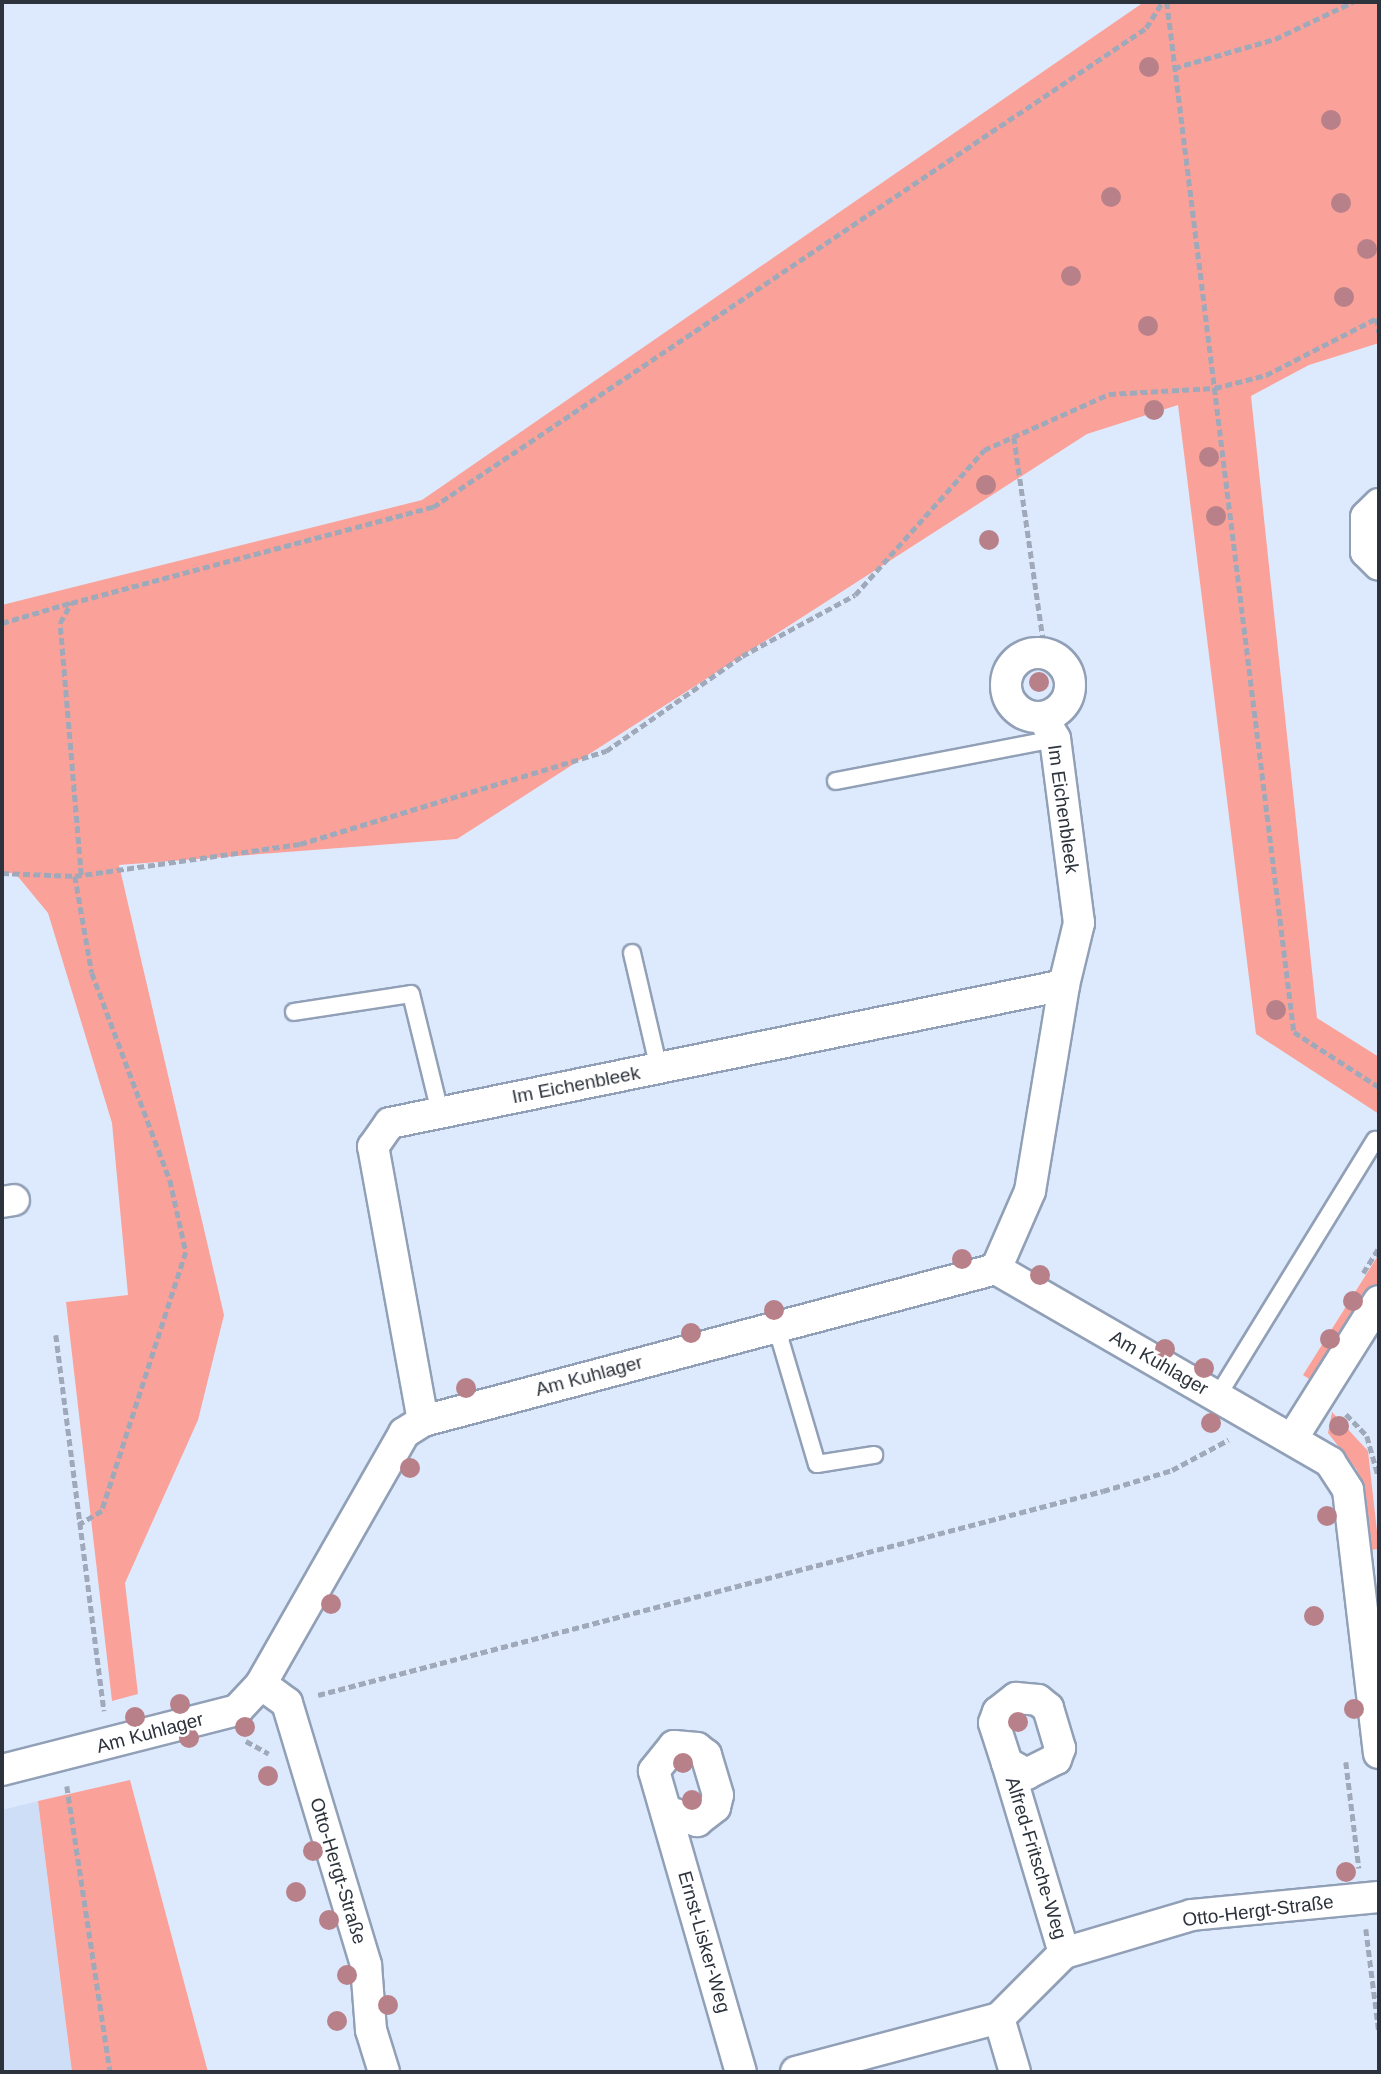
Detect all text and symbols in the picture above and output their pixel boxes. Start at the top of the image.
street label: Im Eichenbleek [1043,743,1083,875]
street label: Im Eichenbleek [510,1061,642,1109]
street label: Am Kuhlager [1106,1326,1212,1400]
street label: Am Kuhlager [533,1351,645,1401]
street label: Am Kuhlager [94,1708,206,1758]
street label: Alfred-Fritsche-Weg [1000,1774,1072,1942]
street label: Otto-Hergt-Straße [305,1795,371,1947]
street label: Ernst-Lisker-Weg [673,1868,735,2016]
street label: Otto-Hergt-Straße [1181,1890,1335,1932]

